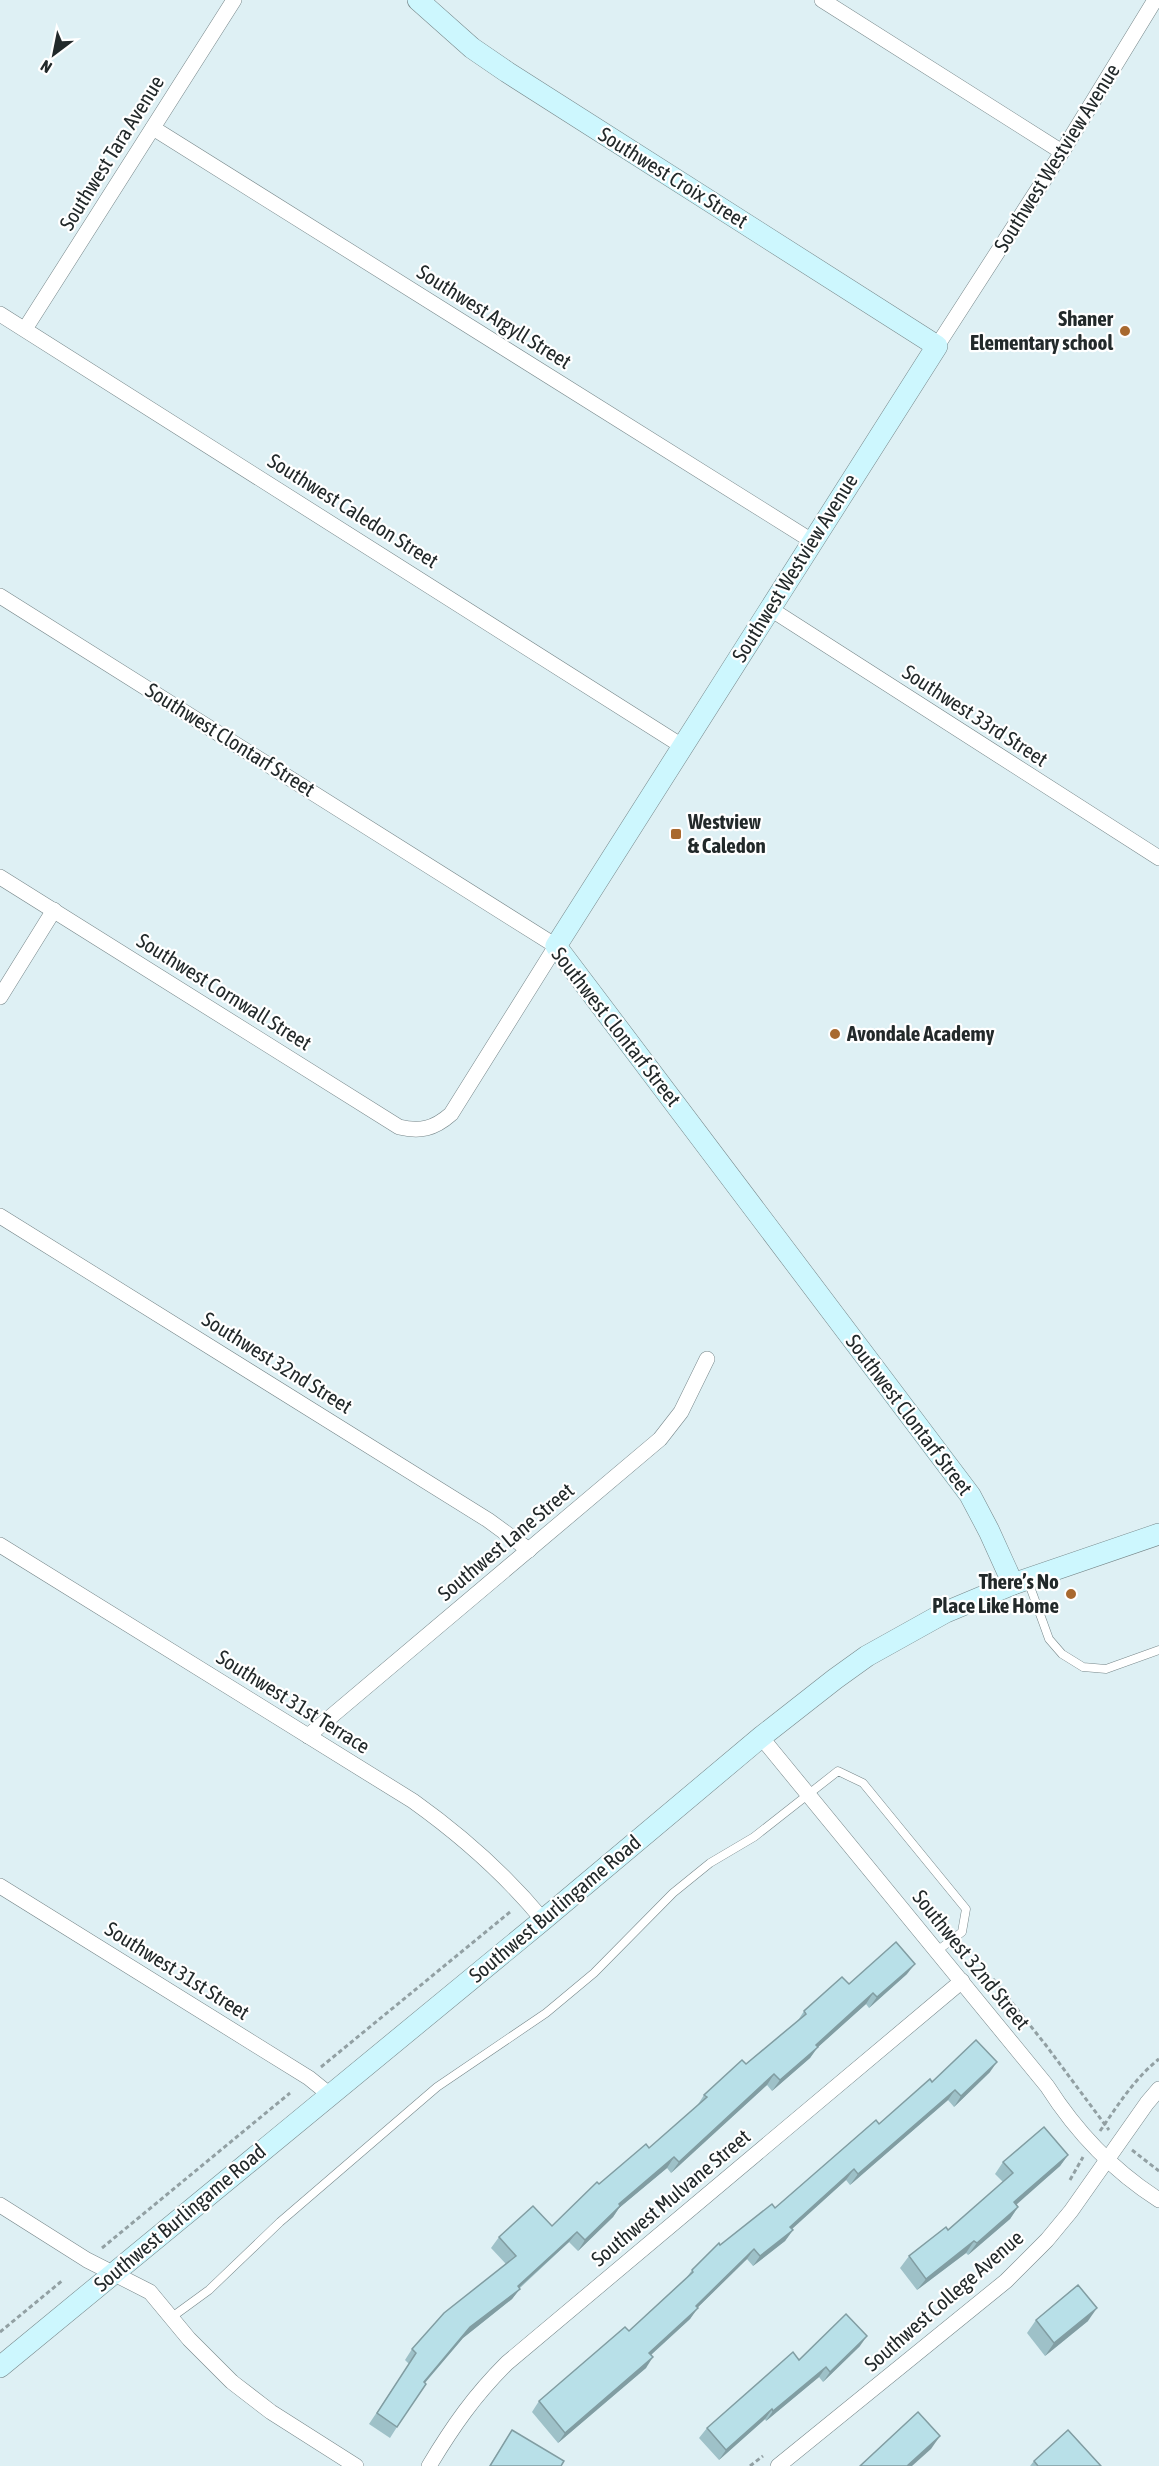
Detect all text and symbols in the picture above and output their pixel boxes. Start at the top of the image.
north arrow [24,24,84,84]
text: N [37,57,55,77]
street label: Southwest Westview Avenue [988,59,1124,256]
street label: Southwest Tara Avenue [54,71,168,234]
street label: Southwest Croix Street [595,122,752,233]
street label: Southwest Argyll Street [413,259,576,373]
place label: Shaner Elementary school [970,306,1114,354]
marker: Shaner Elementary school [1118,324,1132,338]
street label: Southwest Caledon Street [264,448,443,572]
street label: Southwest Westview Avenue [726,469,862,666]
street label: Southwest 33rd Street [899,659,1053,771]
street label: Southwest Clontarf Street [142,677,319,801]
place label: Westview & Caledon [687,809,766,857]
marker: Westview & Caledon [669,827,683,841]
street label: Southwest Cornwall Street [133,928,316,1055]
street label: Southwest Clontarf Street [547,942,686,1110]
place label: Avondale Academy [846,1021,995,1045]
marker: Avondale Academy [828,1027,842,1041]
street label: Southwest 32nd Street [198,1306,357,1418]
street label: Southwest Clontarf Street [842,1329,978,1499]
street label: Southwest Lane Street [433,1477,578,1605]
place label: There’s No Place Like Home [932,1569,1059,1617]
marker: There’s No Place Like Home [1064,1587,1078,1601]
street label: Southwest 31st Terrace [213,1644,374,1758]
street label: Southwest Burlingame Road [464,1830,645,1987]
street label: Southwest 32nd Street [908,1885,1035,2034]
street label: Southwest 31st Street [101,1916,254,2024]
street label: Southwest Mulvane Street [586,2124,755,2271]
street label: Southwest Burlingame Road [89,2139,270,2296]
street label: Southwest College Avenue [859,2225,1028,2376]

